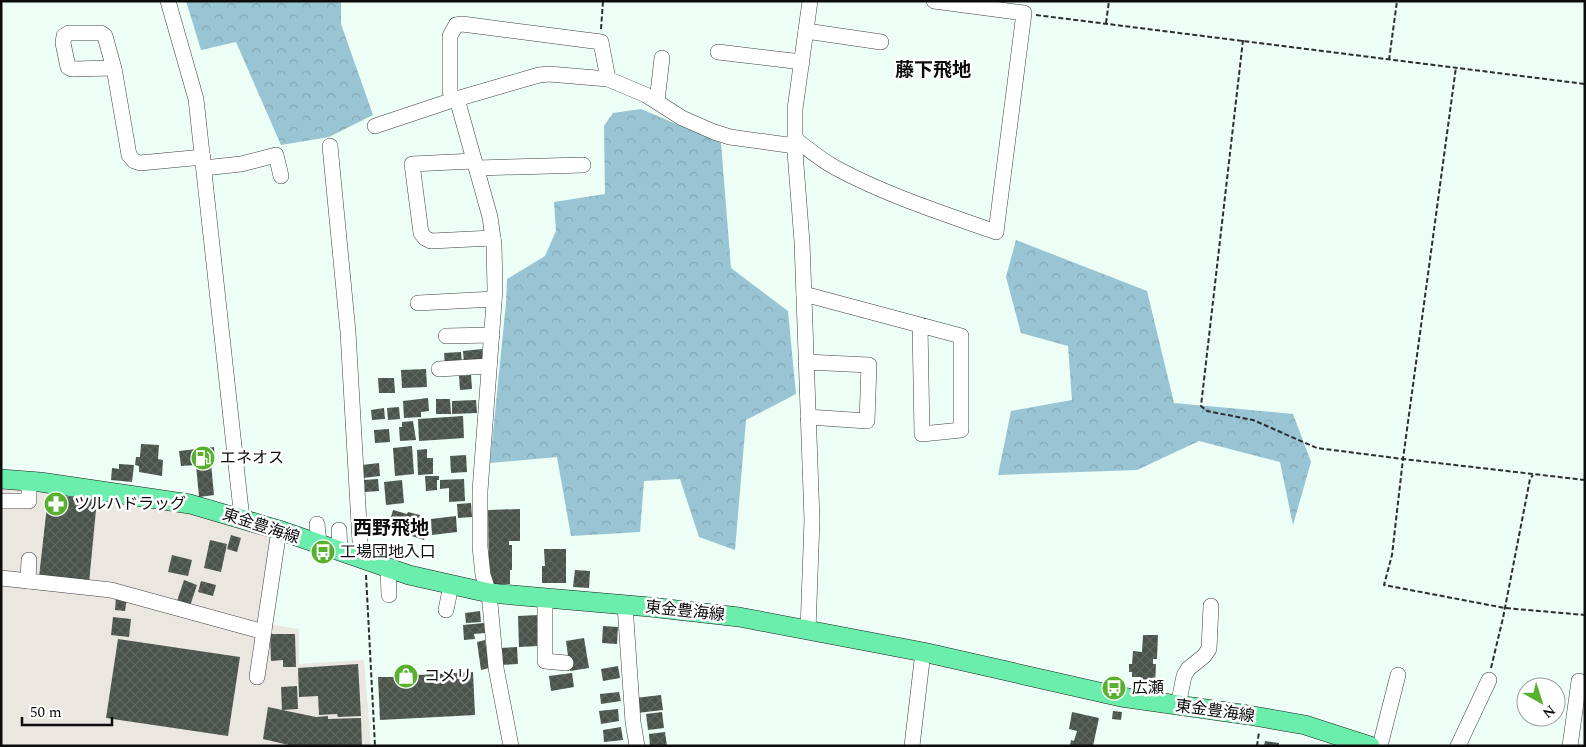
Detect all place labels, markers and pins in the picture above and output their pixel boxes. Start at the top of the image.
fuel station icon: エネオス [190,445,216,471]
place label: エネオス [220,446,284,470]
pharmacy icon: ツルハドラッグ [43,491,69,517]
place label: ツルハドラッグ [74,492,186,516]
bus stop icon: 工場団地入口 [310,539,336,565]
place label: 工場団地入口 [340,540,436,564]
shop icon: コメリ [393,663,419,689]
place label: コメリ [424,664,472,688]
bus stop icon: 広瀬 [1101,675,1127,701]
place label: 広瀬 [1132,676,1164,700]

